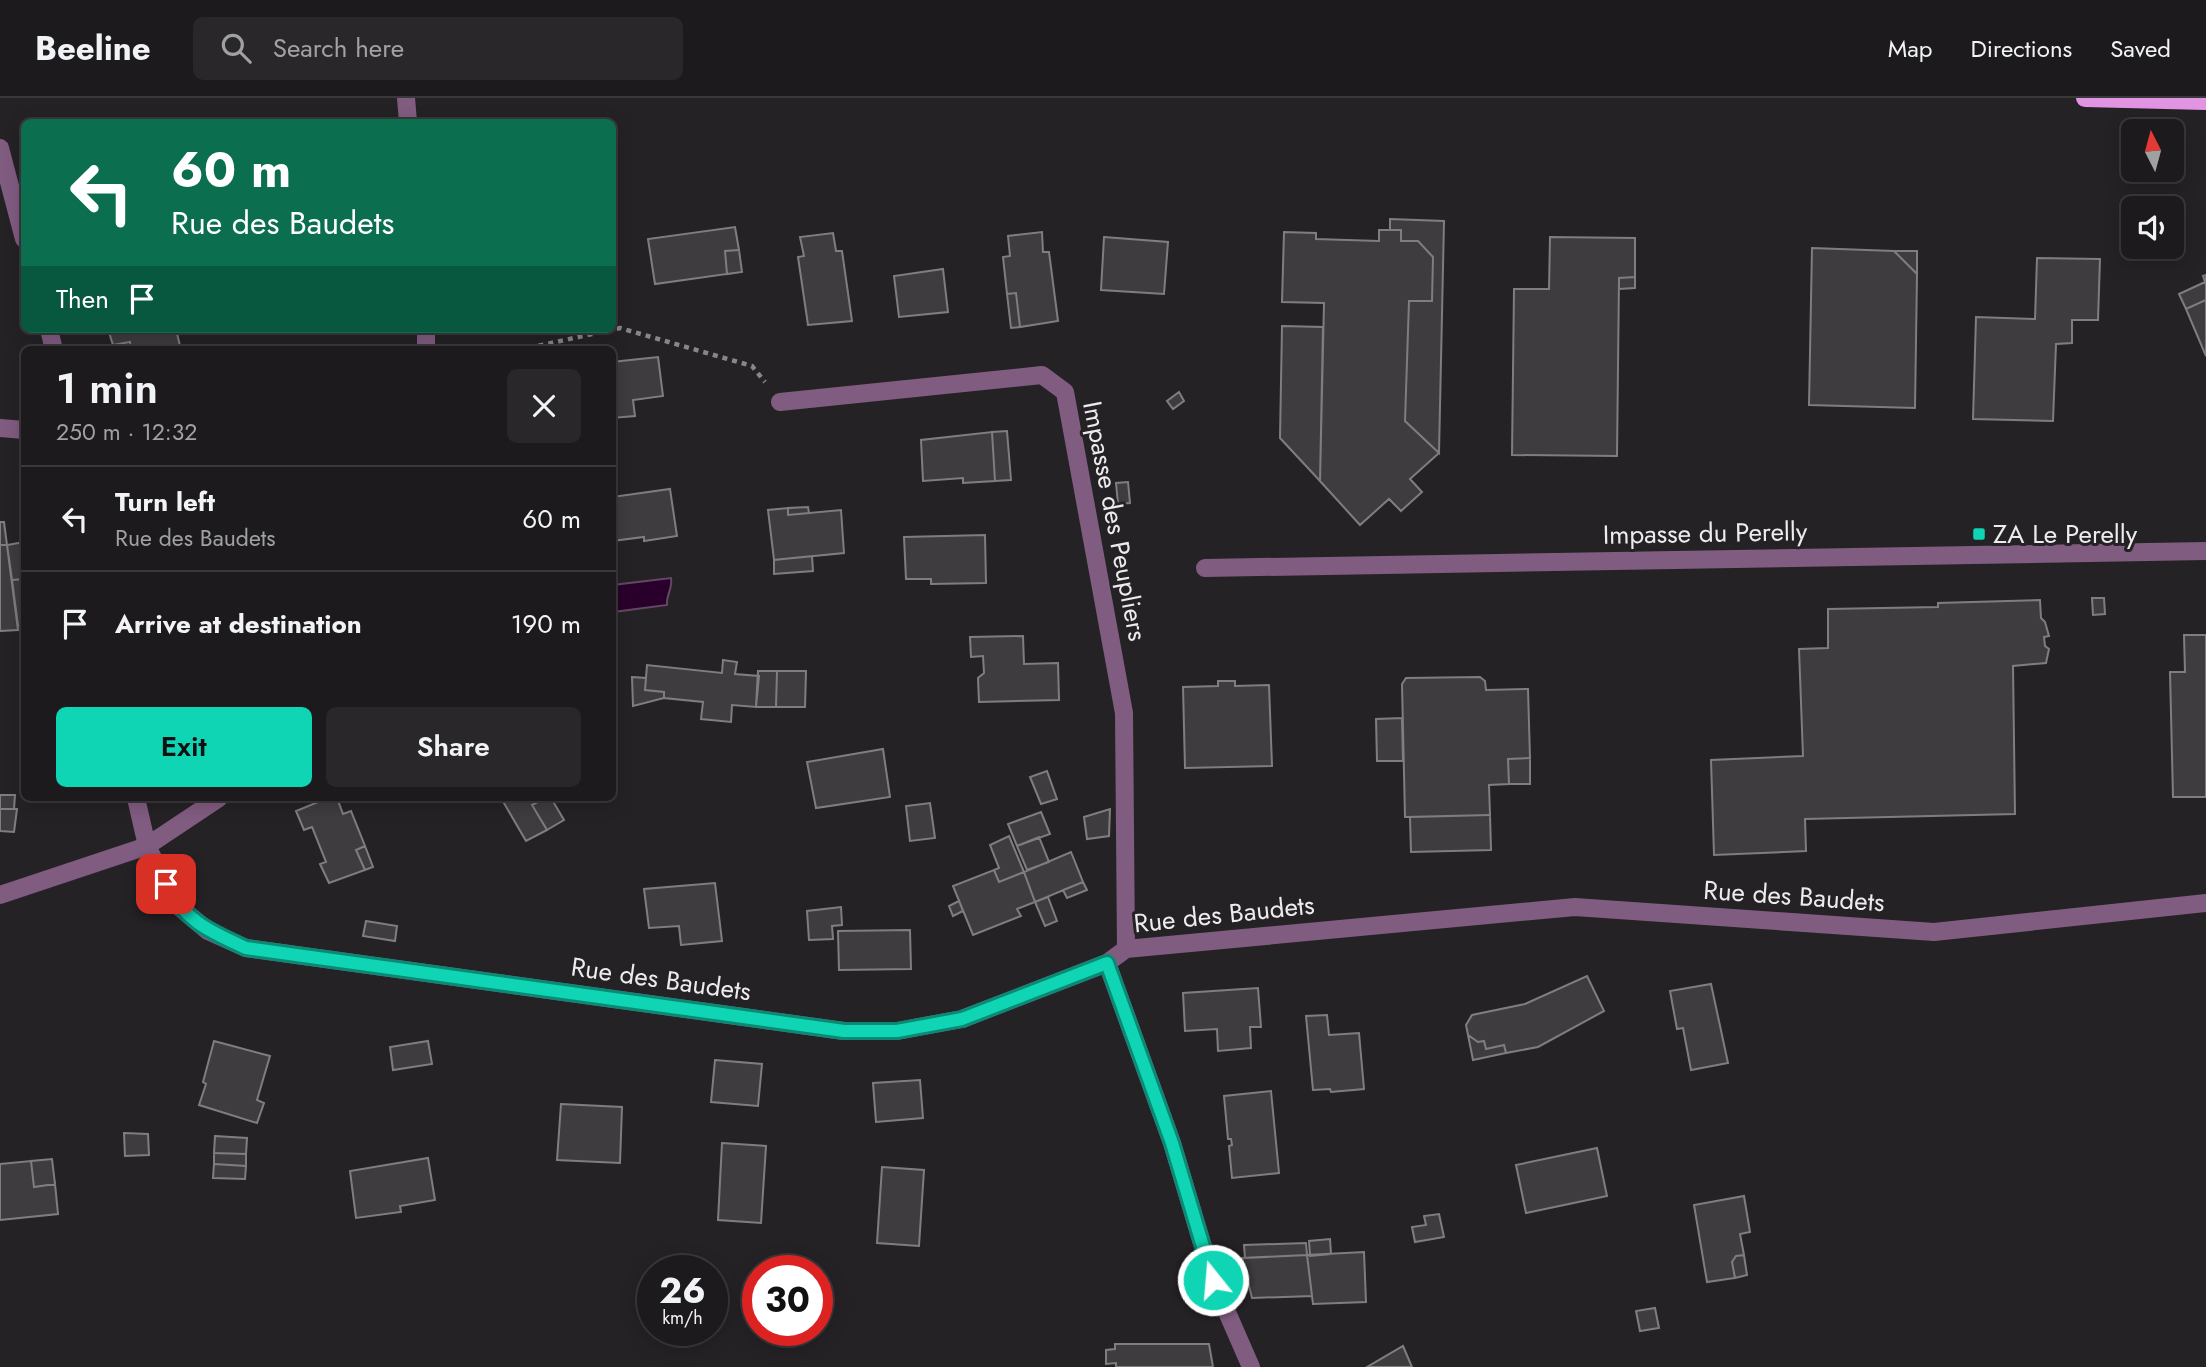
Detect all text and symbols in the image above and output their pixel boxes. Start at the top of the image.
search box [193,17,683,80]
text: Beeline [35,25,151,72]
icon: search [217,29,255,67]
text: Search here [273,29,404,67]
text: Map [1888,31,1933,66]
text: Directions [1971,31,2072,66]
text: Saved [2110,31,2171,66]
north arrow [2121,119,2184,182]
map controls [2121,119,2184,259]
text: 60 m [171,135,291,205]
icon: left [56,147,147,238]
button: sound [2121,196,2184,259]
text: Rue des Baudets [171,200,394,246]
text: Then [56,280,109,318]
icon: arrive [123,280,161,318]
text: 1 min [56,358,158,419]
button: close [507,369,581,443]
street label: Impasse des Peupliers [1073,398,1157,644]
text: 250 m · 12:32 [56,415,197,449]
text: Turn left [115,483,215,521]
icon: left [56,500,94,538]
text: 60 m [522,500,581,538]
street label: Impasse du Perelly [1602,512,1808,554]
place label: ZA Le Perelly [1993,515,2138,553]
text: Rue des Baudets [115,521,276,555]
marker: ZA Le Perelly [1971,526,1987,542]
icon: arrive [56,605,94,643]
text: Arrive at destination [115,605,362,643]
text: 190 m [511,605,581,643]
button: Exit [56,707,312,787]
button: Share [326,707,581,787]
pin [136,854,196,914]
icon: arrive [147,865,185,903]
street label: Rue des Baudets [1702,871,1886,921]
street label: Rue des Baudets [1132,886,1316,942]
street label: Rue des Baudets [568,948,754,1010]
position arrow [1176,1243,1250,1317]
speed limit sign: 30 [742,1255,833,1346]
text: 26 [659,1266,706,1316]
text: km/h [662,1305,703,1331]

